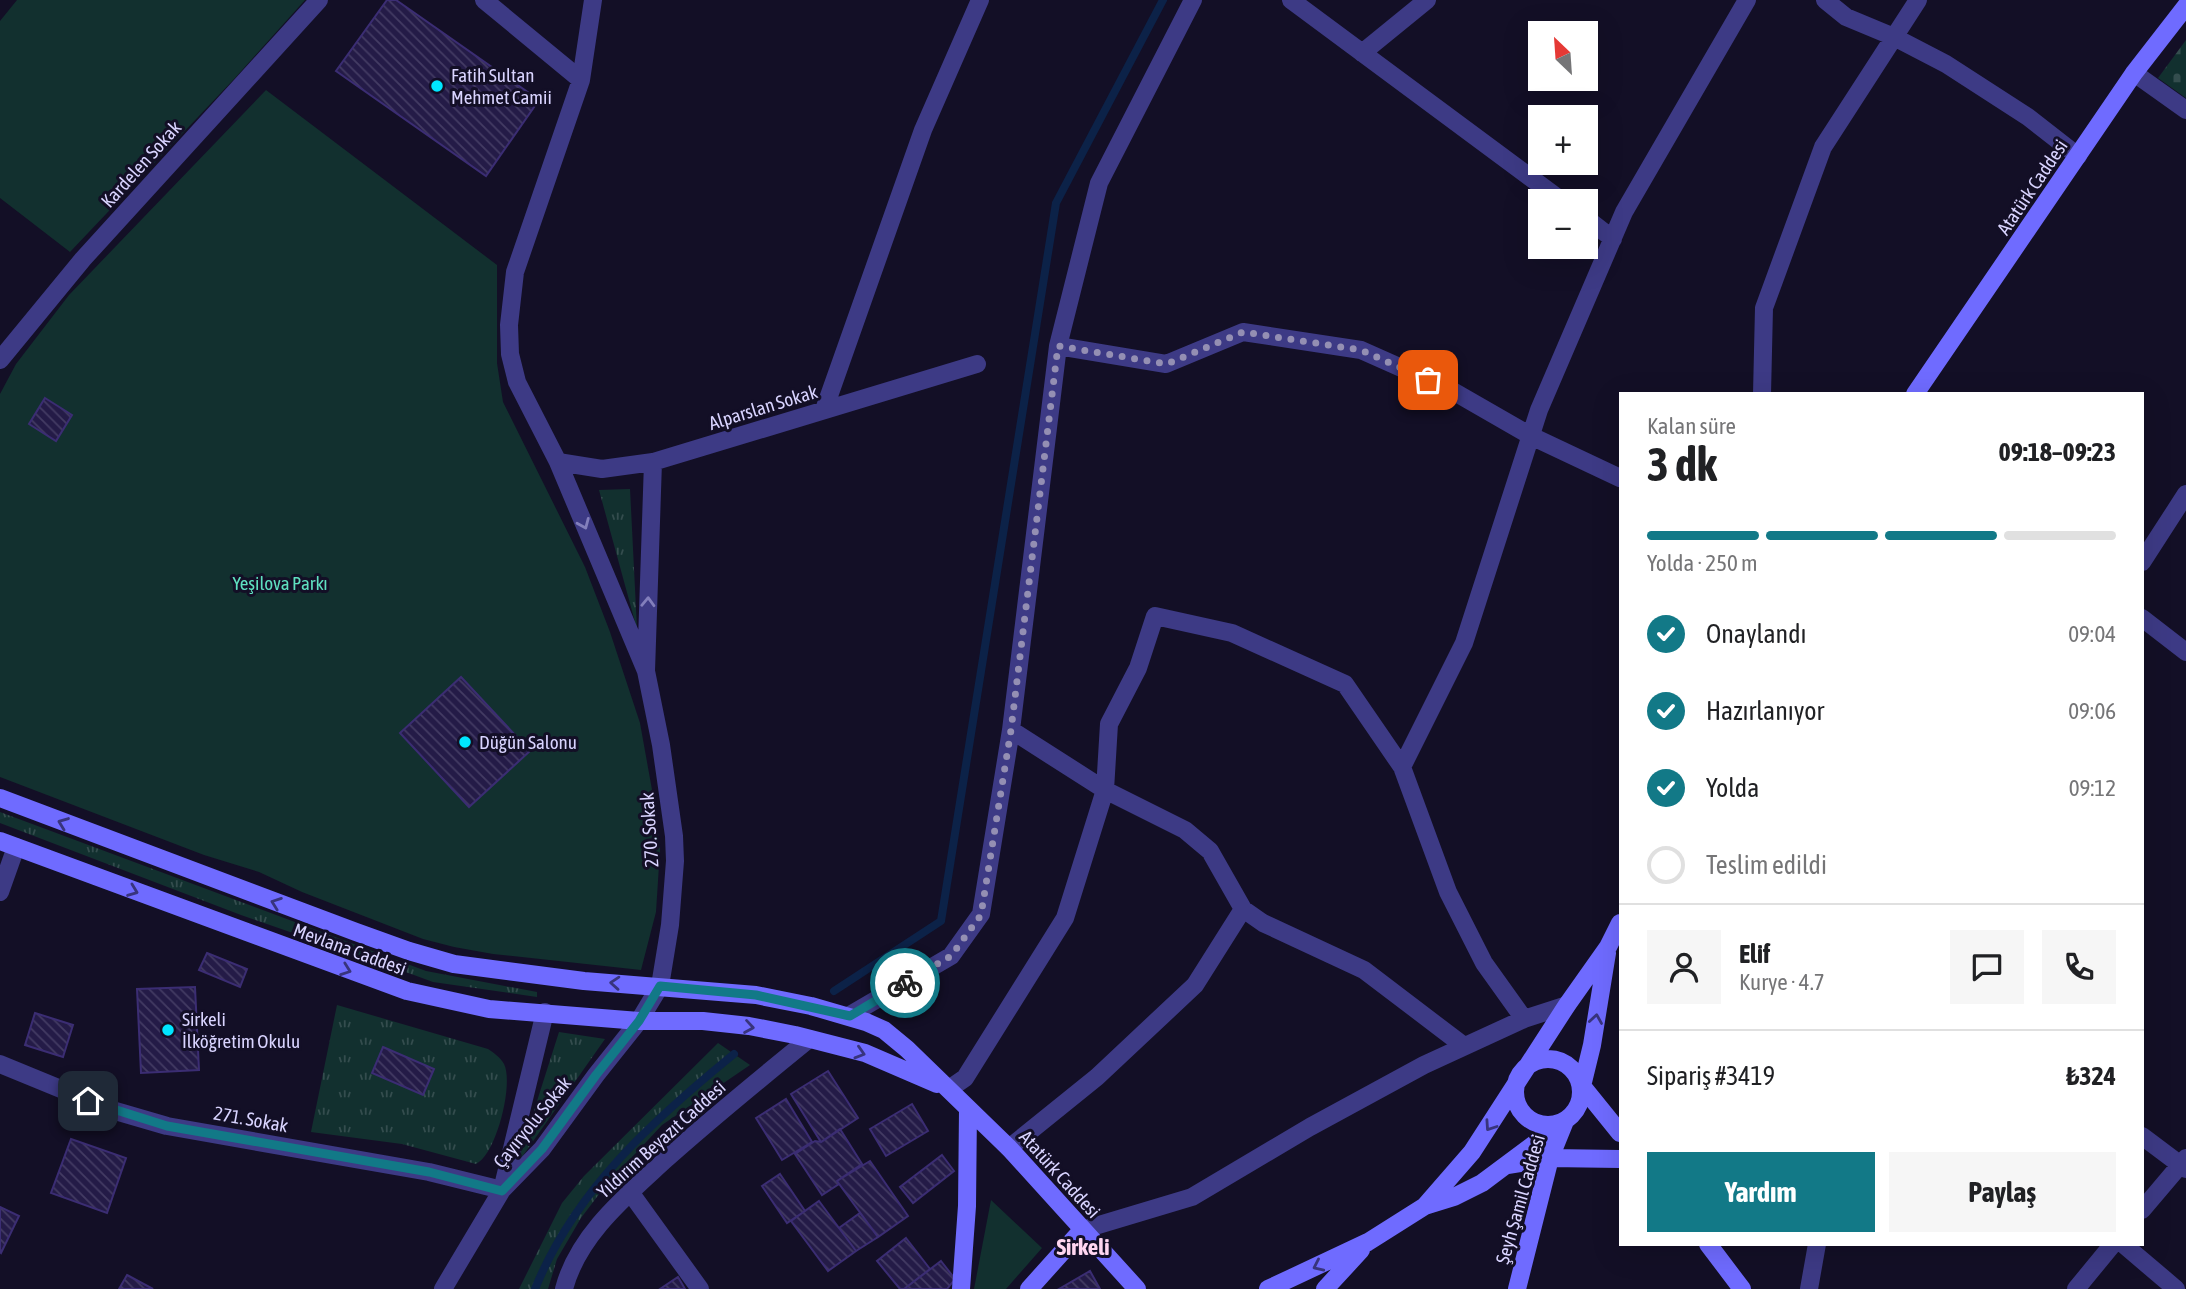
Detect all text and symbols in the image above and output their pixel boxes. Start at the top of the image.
north arrow [1528,21,1598,91]
map controls [1528,21,1598,259]
place label: Fatih Sultan Mehmet Camii [451,64,552,108]
marker: Fatih Sultan Mehmet Camii [429,78,445,94]
button: + [1528,105,1598,175]
street label: Kardelen Sokak [96,116,186,212]
street label: Atatürk Caddesi [1992,135,2072,239]
button: − [1528,189,1598,259]
pin [1398,350,1458,410]
icon: bag [1409,361,1447,399]
street label: Alparslan Sokak [706,380,821,434]
text: Kalan süre [1647,413,1736,439]
text: 09:18–09:23 [1999,437,2116,467]
text: 3 dk [1647,438,1717,491]
one-way arrow [576,518,590,530]
text: Yolda · 250 m [1647,550,1758,576]
park label: Yeşilova Parkı [232,572,328,594]
one-way arrow [640,597,656,607]
icon: check [1647,615,1685,653]
text: Onaylandı [1706,619,1807,649]
text: 09:04 [2068,621,2116,647]
icon: check [1647,692,1685,730]
text: Hazırlanıyor [1706,696,1824,726]
text: 09:06 [2068,698,2116,724]
place label: Düğün Salonu [479,731,577,753]
marker: Düğün Salonu [457,734,473,750]
icon: check [1647,769,1685,807]
text: Yolda [1706,773,1759,803]
text: 09:12 [2069,775,2116,801]
street label: 270. Sokak [635,791,663,868]
one-way arrow [58,817,70,831]
text: Teslim edildi [1706,850,1827,880]
one-way arrow [126,882,138,896]
one-way arrow [271,897,283,911]
street label: Mevlana Caddesi [291,918,409,980]
button: person [1647,930,1721,1004]
button: chat [1950,930,2024,1004]
button: phone [2042,930,2116,1004]
text: Elif [1739,939,1770,969]
courier [870,948,940,1018]
one-way arrow [339,962,351,976]
icon: bike [886,964,924,1002]
text: Kurye · 4.7 [1739,969,1825,995]
one-way arrow [609,976,620,991]
place label: Sirkeli İlköğretim Okulu [182,1008,300,1052]
one-way arrow [1588,1013,1603,1025]
one-way arrow [743,1019,755,1034]
marker: Sirkeli İlköğretim Okulu [160,1022,176,1038]
one-way arrow [854,1044,866,1059]
text: Sipariş #3419 [1647,1061,1775,1091]
text: ₺324 [2066,1061,2116,1091]
pin [58,1071,118,1131]
street label: Çayıryolu Sokak [489,1071,576,1172]
street label: Yıldırım Beyazıt Caddesi [592,1076,730,1202]
icon: home [69,1082,107,1120]
street label: 271. Sokak [212,1102,291,1136]
one-way arrow [1485,1118,1498,1131]
street label: Atatürk Caddesi [1015,1126,1105,1222]
street label: Şeyh Şamil Caddesi [1491,1132,1549,1266]
button: Yardım [1647,1152,1875,1232]
button: Paylaş [1889,1152,2116,1232]
district label: Sirkeli [1056,1234,1110,1260]
one-way arrow [1313,1257,1326,1271]

